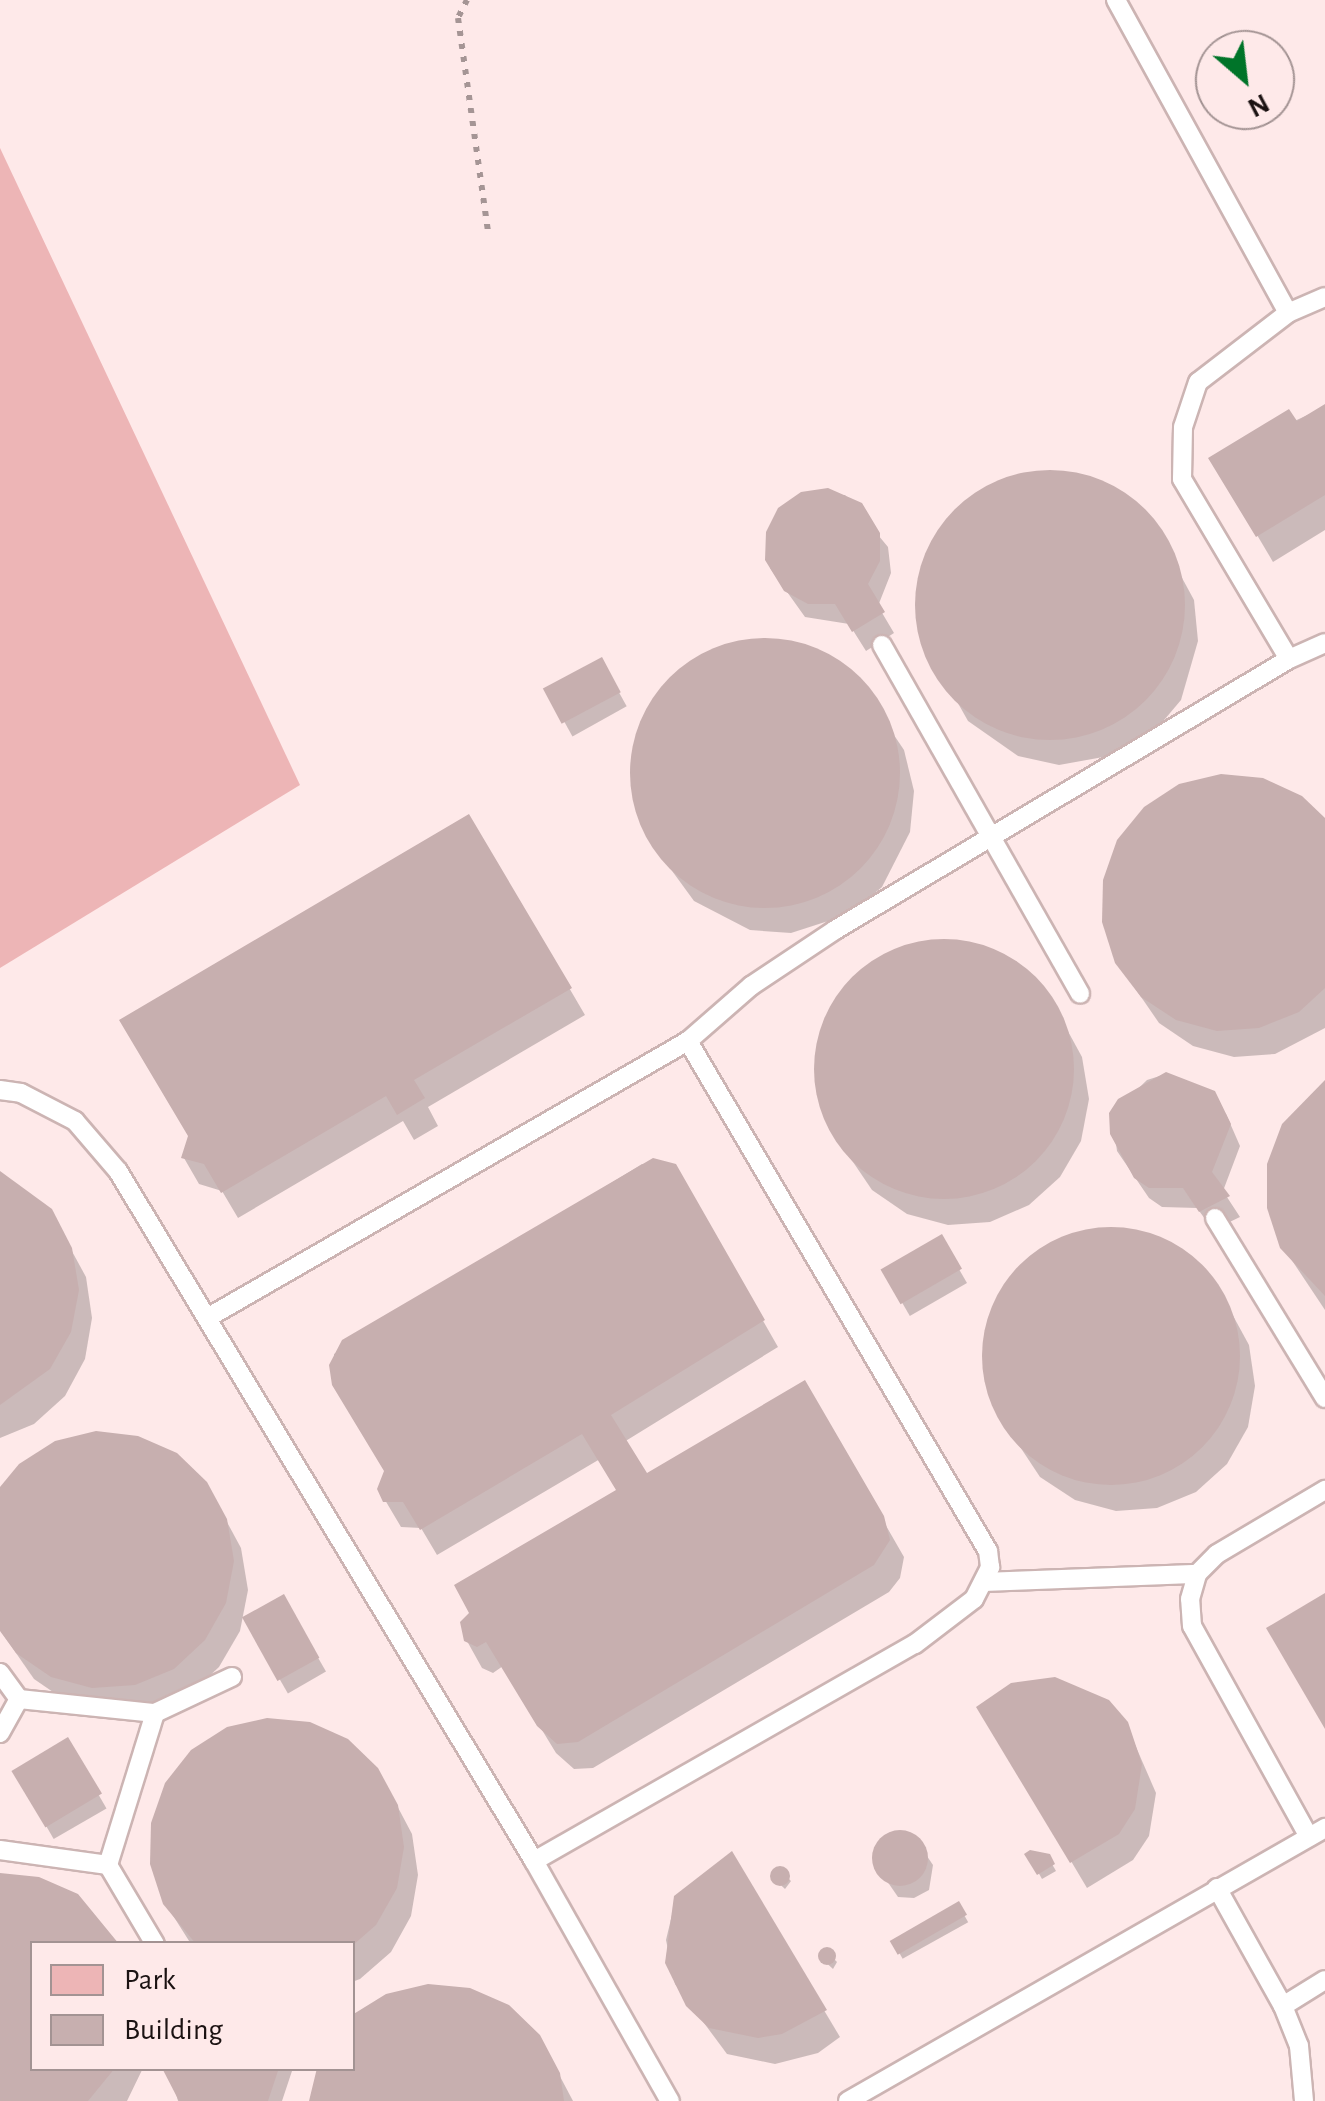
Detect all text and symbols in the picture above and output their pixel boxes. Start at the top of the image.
north arrow [1195,30,1295,130]
text: N [1243,88,1273,122]
legend [30,1941,355,2071]
text: Park [124,1965,176,1995]
text: Building [124,2015,223,2045]

